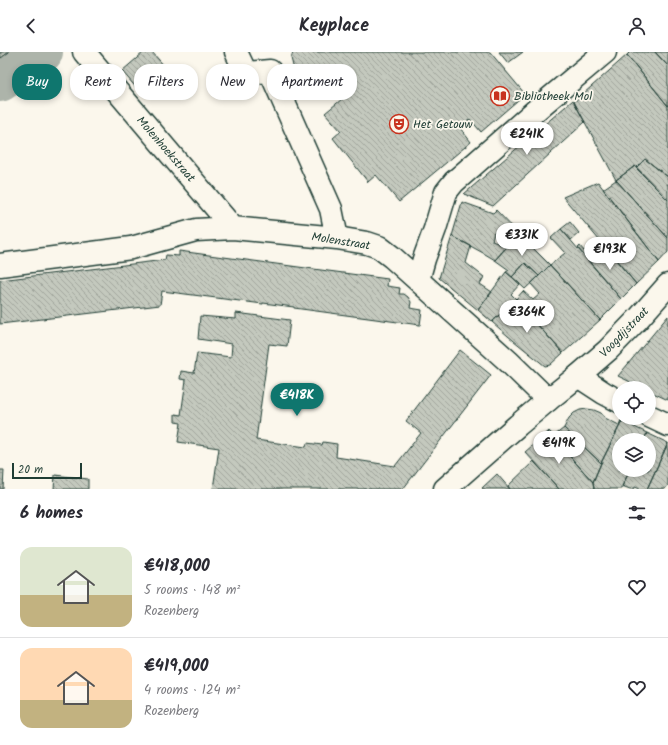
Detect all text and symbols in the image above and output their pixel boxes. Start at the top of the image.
text: Keyplace [299,12,369,41]
icon: back [20,15,42,37]
icon: person [626,15,648,37]
chip: Buy [12,64,62,100]
chip: Rent [70,64,126,100]
chip: Filters [134,64,198,100]
chip: New [206,64,259,100]
chip: Apartment [267,64,357,100]
library icon: Bibliotheek Mol [489,85,511,107]
place label: Bibliotheek Mol [514,87,592,106]
street label: Molenhoekstraat [131,112,200,187]
theatre icon: Het Getouw [388,113,410,135]
place label: Het Getouw [413,115,473,134]
pin: €241K [499,122,555,156]
text: €241K [510,124,544,145]
pin: €331K [494,223,550,257]
text: €331K [505,225,539,246]
street label: Molenstraat [310,227,372,256]
pin: €193K [582,237,638,271]
text: €193K [593,239,627,260]
pin: €364K [499,300,555,334]
text: €364K [508,302,546,323]
street label: Voogdijstraat [595,302,654,362]
map controls [612,381,656,477]
button: locate [612,381,656,425]
pin: €418K [269,383,325,417]
text: €418K [280,385,314,406]
pin: €419K [531,431,587,465]
text: €419K [542,433,576,454]
button: layers [612,433,656,477]
scale bar [12,461,82,480]
text: 20 m [18,461,43,479]
text: 6 homes [20,500,83,527]
icon: filters [626,502,648,524]
text: €418,000 [144,553,210,580]
icon: home [52,563,100,611]
icon: heart [626,576,648,598]
text: 5 rooms · 148 m² [144,580,240,601]
text: Rozenberg [144,601,199,622]
text: €419,000 [144,653,208,680]
icon: home [52,664,100,712]
icon: heart [626,677,648,699]
text: 4 rooms · 124 m² [144,680,240,701]
text: Rozenberg [144,701,199,722]

